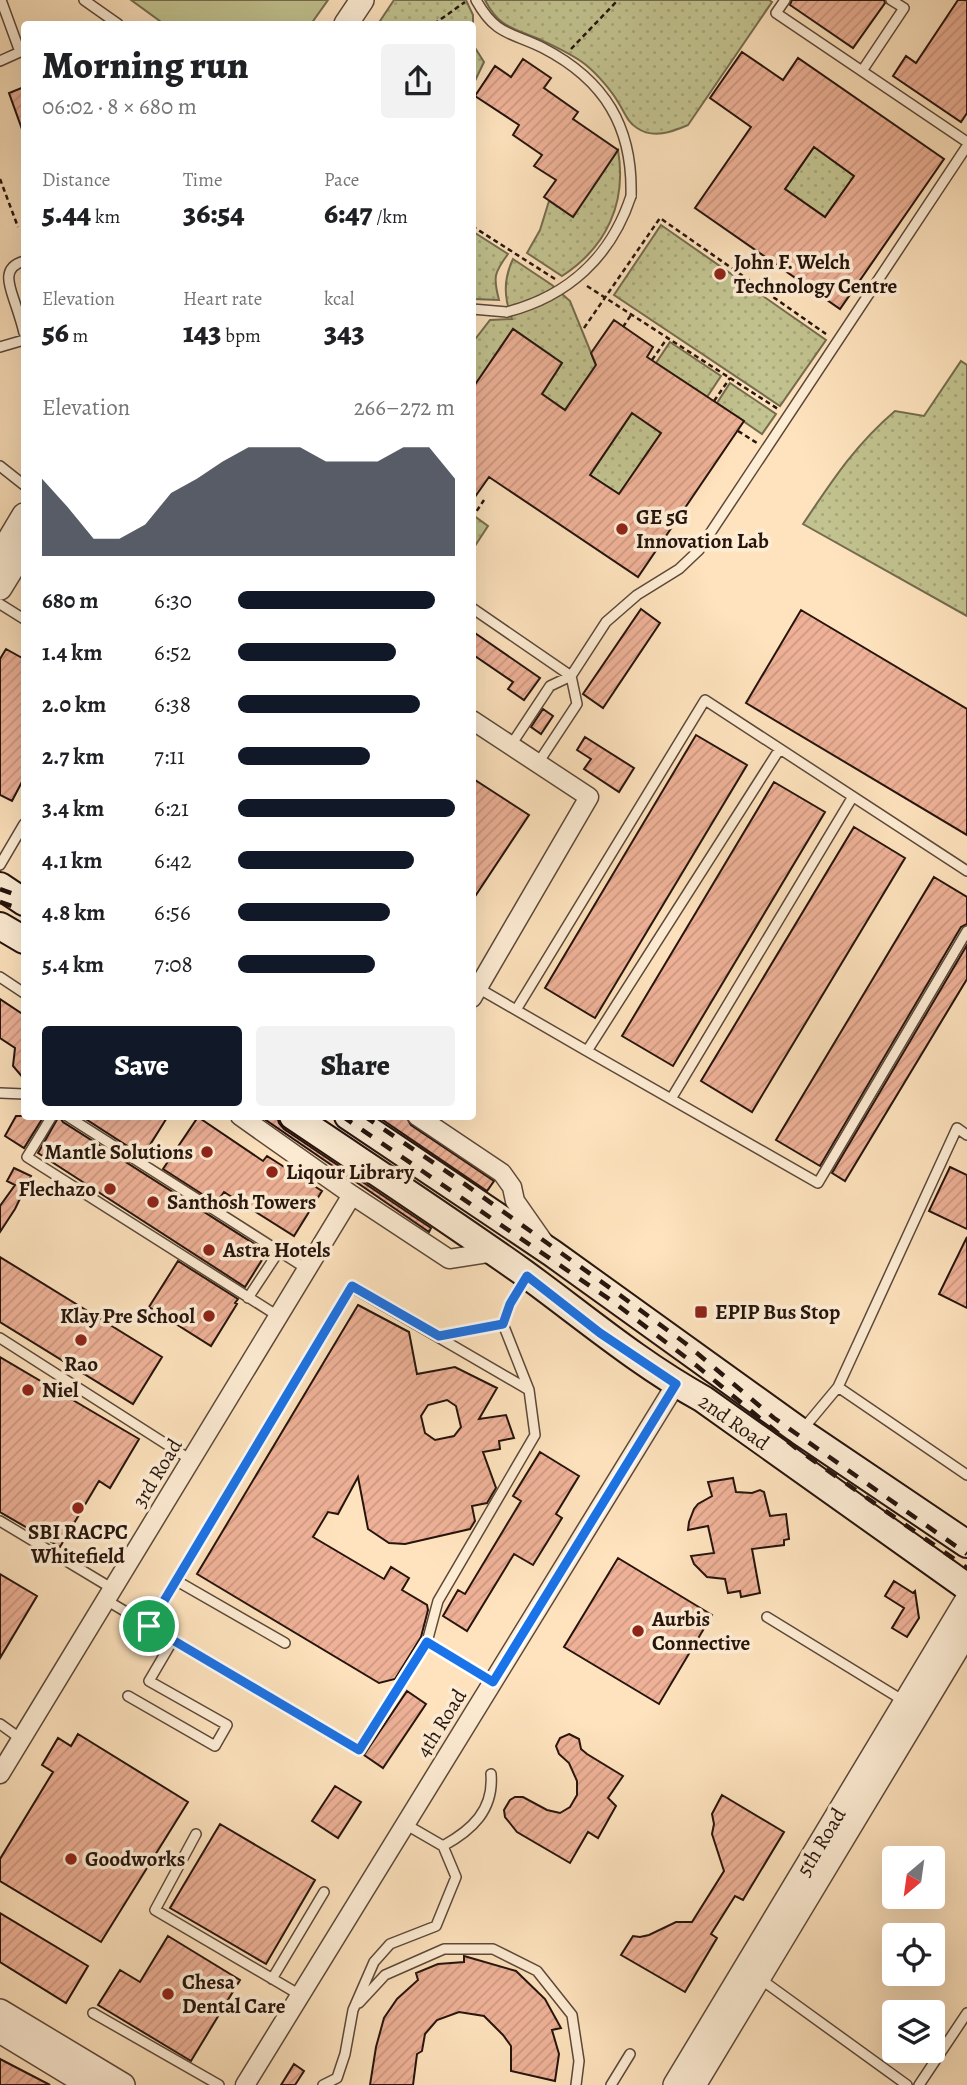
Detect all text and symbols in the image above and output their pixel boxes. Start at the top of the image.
text: Morning run [42,39,249,91]
button: share [381,44,455,118]
text: 06:02 · 8 × 680 m [42,91,197,122]
text: Distance [42,167,110,193]
text: Time [183,167,222,193]
text: Pace [324,167,359,193]
text: 5.44 [42,193,91,233]
text: 36:54 [183,193,245,233]
text: 6:47 [324,193,373,233]
text: km [91,204,120,230]
text: /km [373,204,408,230]
place label: John F. Welch Technology Centre [734,248,898,300]
marker: John F. Welch Technology Centre [712,266,728,282]
text: Elevation [42,286,115,312]
text: Heart rate [183,286,262,312]
text: kcal [324,286,354,312]
text: 56 [42,312,69,352]
text: 143 [183,312,222,352]
text: 343 [324,312,365,352]
text: m [69,323,88,349]
text: bpm [222,323,261,349]
text: Elevation [42,392,130,423]
text: 266–272 m [354,392,455,423]
place label: GE 5G Innovation Lab [636,503,769,555]
marker: GE 5G Innovation Lab [614,521,630,537]
text: 680 m [42,585,99,616]
text: 6:30 [154,585,192,616]
text: 1.4 km [42,637,103,668]
text: 6:52 [154,637,191,668]
text: 2.0 km [42,689,106,720]
text: 6:38 [154,689,191,720]
text: 2.7 km [42,741,104,772]
text: 7:11 [154,741,185,772]
text: 3.4 km [42,793,104,824]
text: 6:21 [154,793,189,824]
text: 4.1 km [42,845,103,876]
text: 6:42 [154,845,191,876]
text: 4.8 km [42,897,105,928]
text: 6:56 [154,897,191,928]
text: 5.4 km [42,949,104,980]
text: 7:08 [154,949,193,980]
button: Save [42,1026,242,1106]
button: Share [256,1026,455,1106]
place label: Mantle Solutions [45,1138,193,1166]
marker: Mantle Solutions [199,1144,215,1160]
place label: Liqour Library [286,1158,415,1186]
marker: Liqour Library [264,1164,280,1180]
place label: Flechazo [18,1175,96,1203]
marker: Flechazo [102,1181,118,1197]
place label: Santhosh Towers [167,1188,316,1216]
marker: Santhosh Towers [145,1194,161,1210]
place label: Astra Hotels [222,1236,331,1264]
marker: Astra Hotels [201,1242,217,1258]
place label: EPIP Bus Stop [715,1298,840,1326]
place label: Klay Pre School [60,1302,195,1330]
marker: EPIP Bus Stop [693,1304,709,1320]
marker: Klay Pre School [201,1308,217,1324]
marker: Rao [73,1332,89,1348]
place label: Rao [64,1350,98,1378]
place label: Niel [42,1376,79,1404]
marker: Niel [20,1382,36,1398]
street label: 2nd Road [693,1387,776,1457]
street label: 3rd Road [125,1433,189,1513]
marker: SBI RACPC Whitefield [70,1500,86,1516]
place label: SBI RACPC Whitefield [28,1518,128,1570]
pin [119,1596,179,1656]
place label: Aurbis Connective [651,1605,750,1657]
icon: arrive [130,1607,168,1645]
marker: Aurbis Connective [630,1623,646,1639]
street label: 4th Road [409,1683,473,1762]
street label: 5th Road [790,1802,853,1881]
place label: Goodworks [85,1845,185,1873]
north arrow [882,1846,945,1909]
map controls [882,1846,945,2063]
marker: Goodworks [63,1851,79,1867]
button: locate [882,1923,945,1986]
place label: Chesa Dental Care [182,1968,286,2020]
marker: Chesa Dental Care [160,1986,176,2002]
button: layers [882,2000,945,2063]

